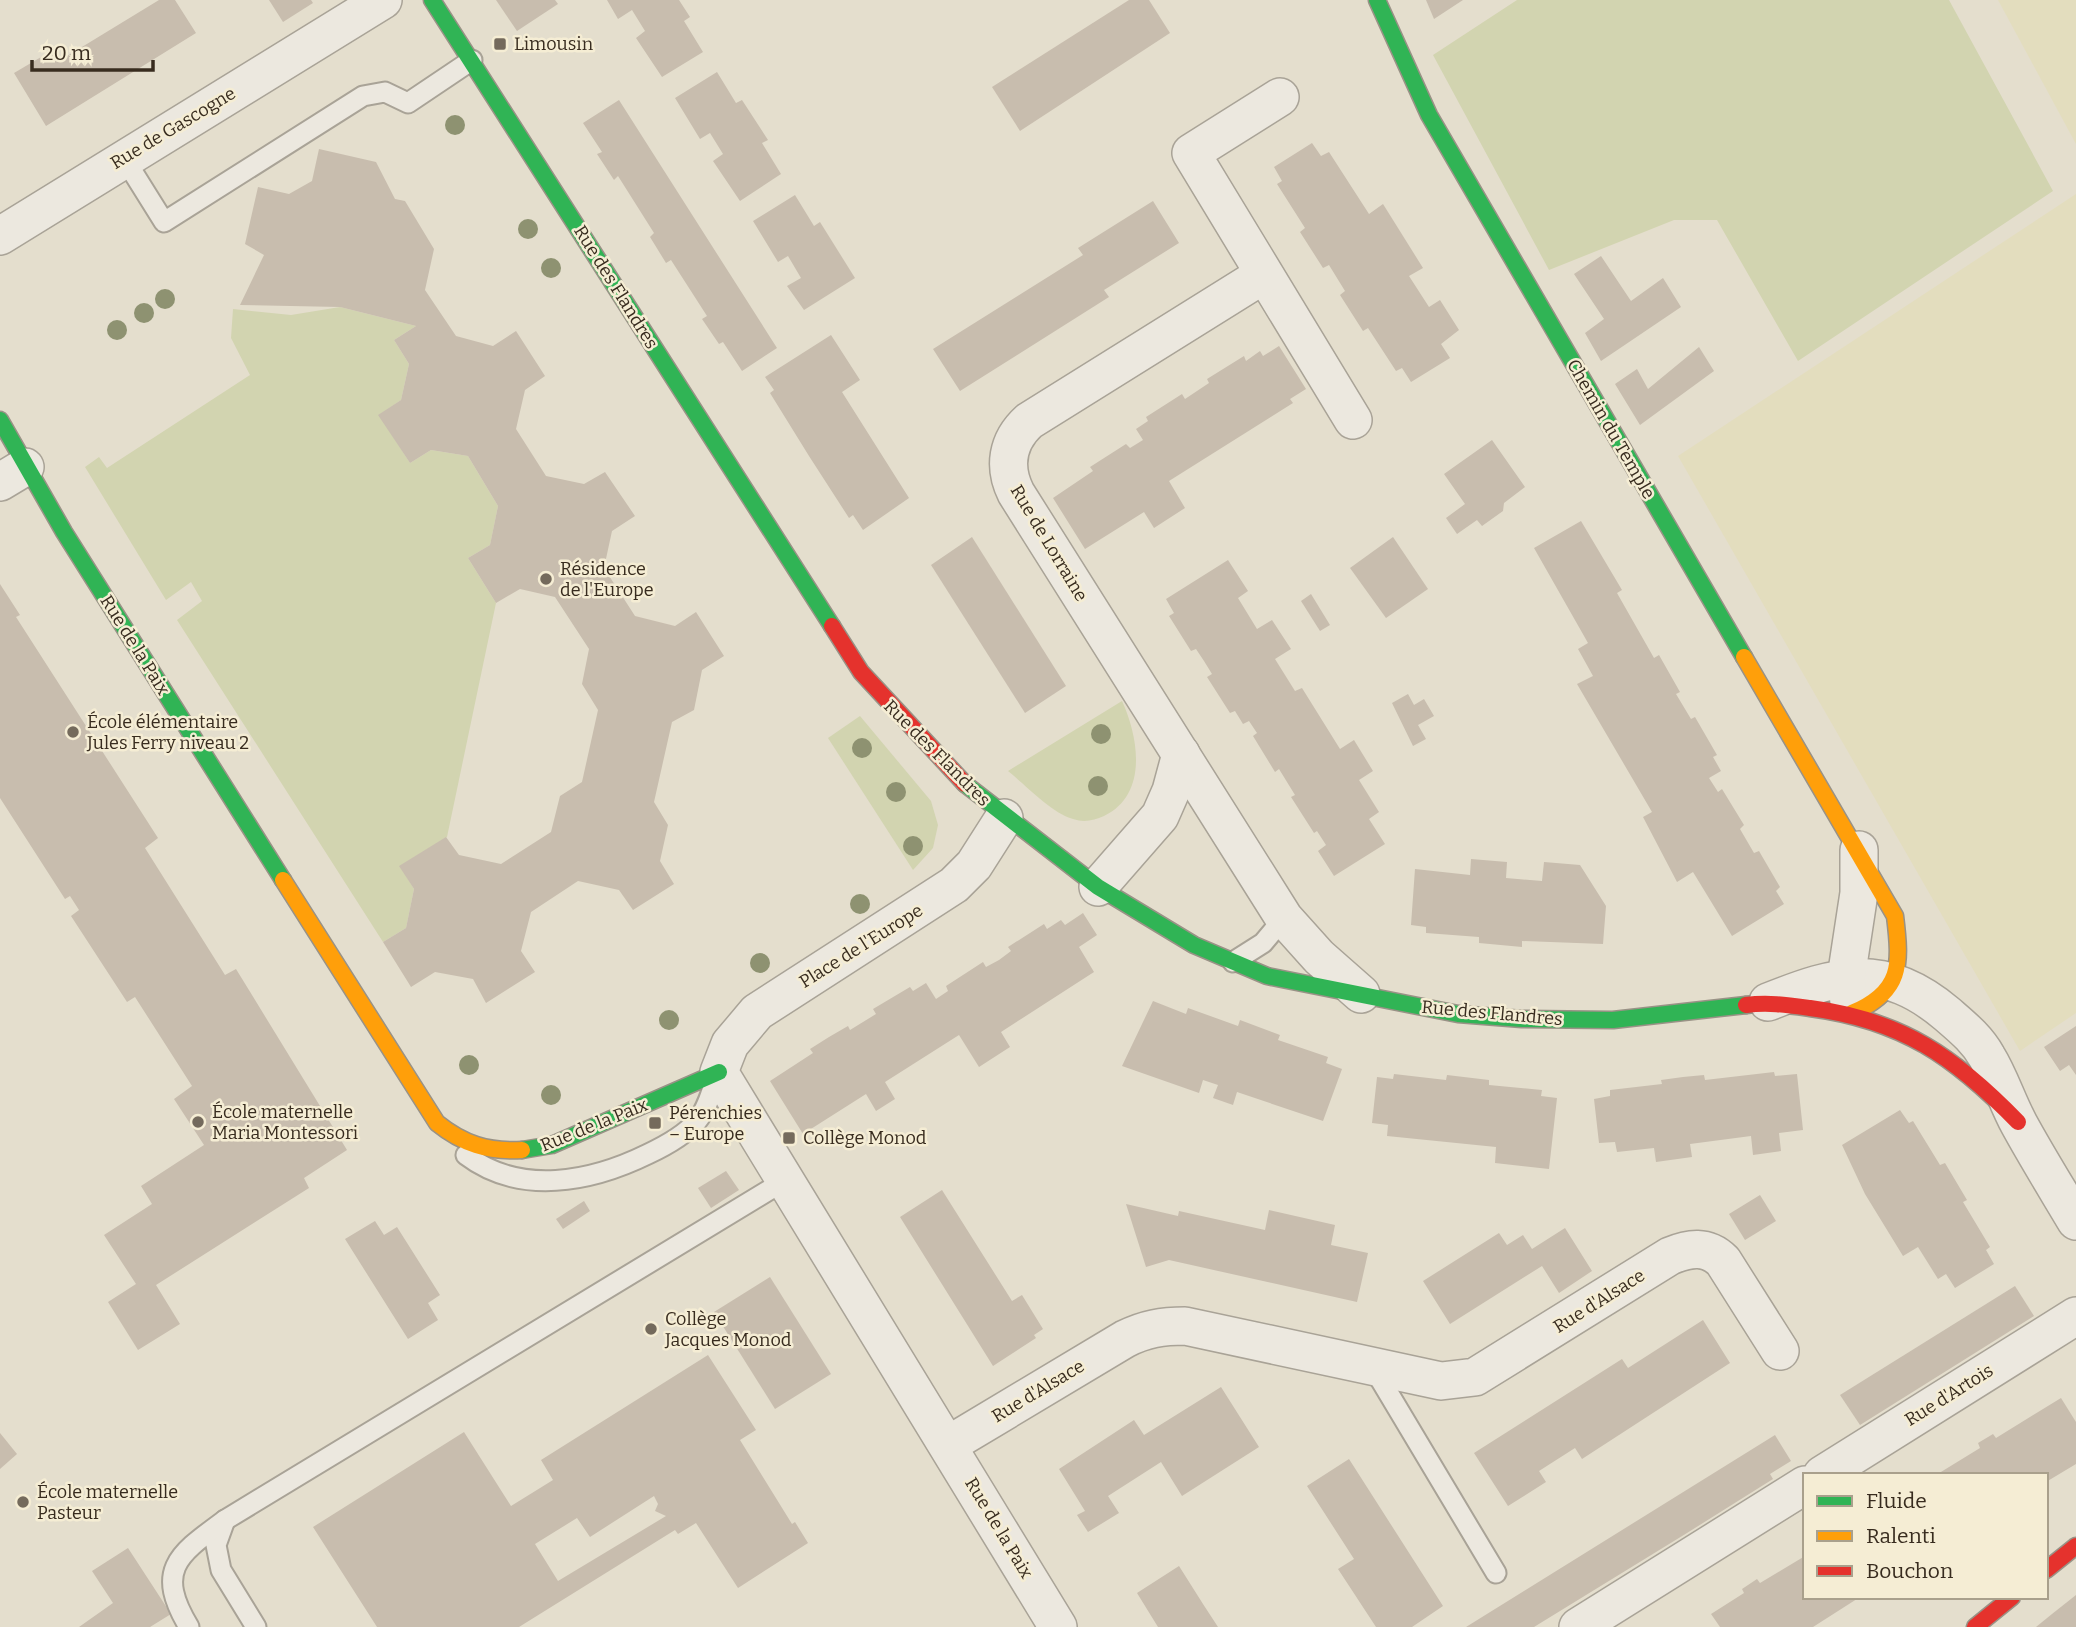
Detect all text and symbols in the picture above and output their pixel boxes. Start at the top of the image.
scale bar [32,28,152,72]
place label: Limousin [514,33,594,55]
marker: Limousin [492,36,508,52]
text: 20 m [42,40,91,66]
street label: Rue de Gascogne [106,82,240,174]
street label: Rue des Flandres [569,221,663,353]
street label: Chemin du Temple [1562,355,1660,503]
street label: Rue de Lorraine [1006,481,1092,605]
place label: Résidence de l'Europe [560,558,654,601]
marker: Résidence de l'Europe [538,571,554,587]
street label: Rue de la Paix [96,591,174,699]
street label: Rue des Flandres [879,695,995,811]
place label: École élémentaire Jules Ferry niveau 2 [86,710,249,754]
marker: École élémentaire Jules Ferry niveau 2 [65,724,81,740]
street label: Place de l'Europe [795,899,927,993]
street label: Rue des Flandres [1421,996,1563,1030]
street label: Rue de la Paix [537,1093,651,1157]
place label: École maternelle Maria Montessori [212,1100,358,1144]
place label: Pérenchies – Europe [669,1102,762,1145]
marker: École maternelle Maria Montessori [190,1114,206,1130]
marker: Pérenchies – Europe [647,1115,663,1131]
place label: Collège Monod [803,1127,927,1149]
marker: Collège Monod [781,1130,797,1146]
street label: Rue d'Alsace [1549,1264,1649,1338]
place label: Collège Jacques Monod [664,1308,792,1351]
marker: Collège Jacques Monod [643,1321,659,1337]
street label: Rue d'Alsace [988,1355,1088,1427]
street label: Rue d'Artois [1901,1359,1997,1431]
legend [1803,1473,2048,1599]
street label: Rue de la Paix [960,1474,1038,1582]
place label: École maternelle Pasteur [37,1480,178,1524]
text: Fluide [1866,1488,1927,1514]
marker: École maternelle Pasteur [15,1494,31,1510]
text: Ralenti [1866,1523,1936,1549]
text: Bouchon [1866,1558,1953,1584]

